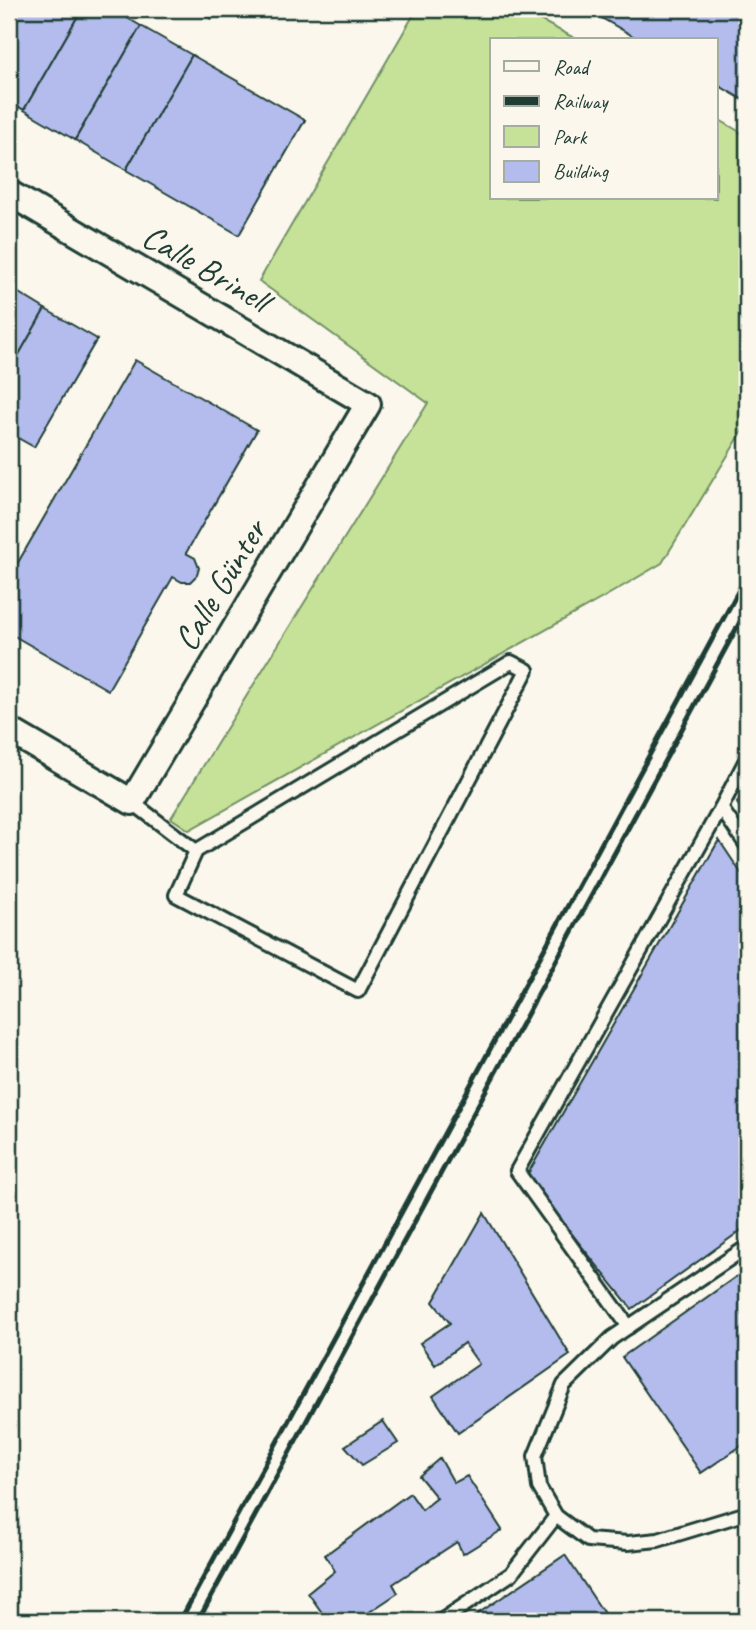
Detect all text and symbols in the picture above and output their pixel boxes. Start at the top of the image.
legend [490,38,718,200]
text: Road [553,54,592,80]
text: Railway [553,88,609,114]
text: Park [553,124,588,150]
text: Building [553,158,610,184]
street label: Calle Brinell [134,214,283,325]
street label: Calle Günter [163,509,278,659]

